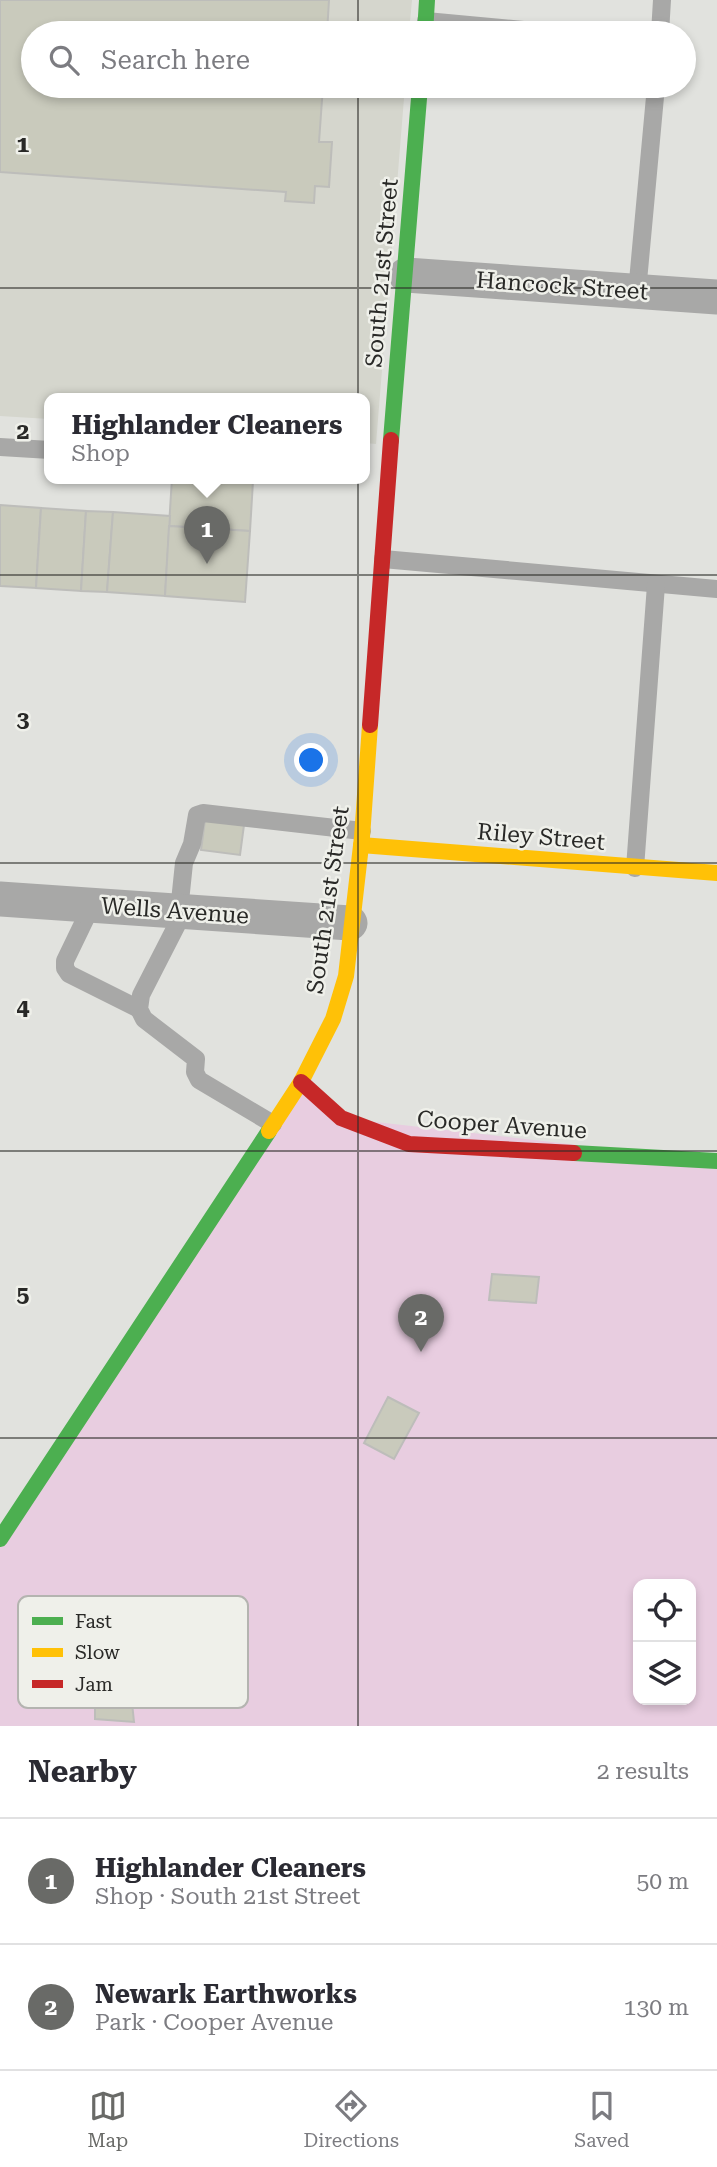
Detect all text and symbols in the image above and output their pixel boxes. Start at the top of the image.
search box [21,21,696,98]
icon: search [45,41,83,79]
text: Search here [101,45,250,75]
text: 1 [17,131,30,158]
street label: South 21st Street [360,177,404,369]
street label: Hancock Street [475,267,649,306]
popup [44,393,370,484]
text: Highlander Cleaners [71,410,343,440]
text: 2 [17,418,29,445]
text: Shop [71,440,130,467]
pin: 1 [184,506,230,564]
text: 3 [17,706,30,733]
your location [294,743,328,777]
street label: South 21st Street [301,804,355,996]
street label: Riley Street [476,818,606,856]
street label: Wells Avenue [100,892,250,930]
text: 4 [17,994,30,1021]
street label: Cooper Avenue [416,1106,588,1144]
text: 5 [17,1281,30,1308]
pin: 2 [398,1294,444,1352]
map controls [633,1579,696,1705]
button: locate [633,1579,696,1642]
legend [18,1596,248,1708]
text: Fast [75,1610,112,1633]
text: Slow [75,1641,120,1664]
button: layers [633,1642,696,1705]
text: Jam [75,1673,113,1696]
text: Nearby [28,1754,137,1789]
text: 2 results [597,1758,689,1785]
text: Highlander Cleaners [95,1853,366,1883]
text: 1 [45,1868,57,1895]
text: 50 m [636,1868,689,1895]
text: Shop · South 21st Street [95,1883,360,1910]
text: Newark Earthworks [95,1979,357,2009]
text: 2 [45,1994,57,2021]
text: 130 m [624,1994,689,2021]
text: Park · Cooper Avenue [95,2009,333,2036]
tab: Map [88,2087,128,2152]
tab: Directions [303,2087,399,2152]
tab: Saved [574,2087,629,2152]

